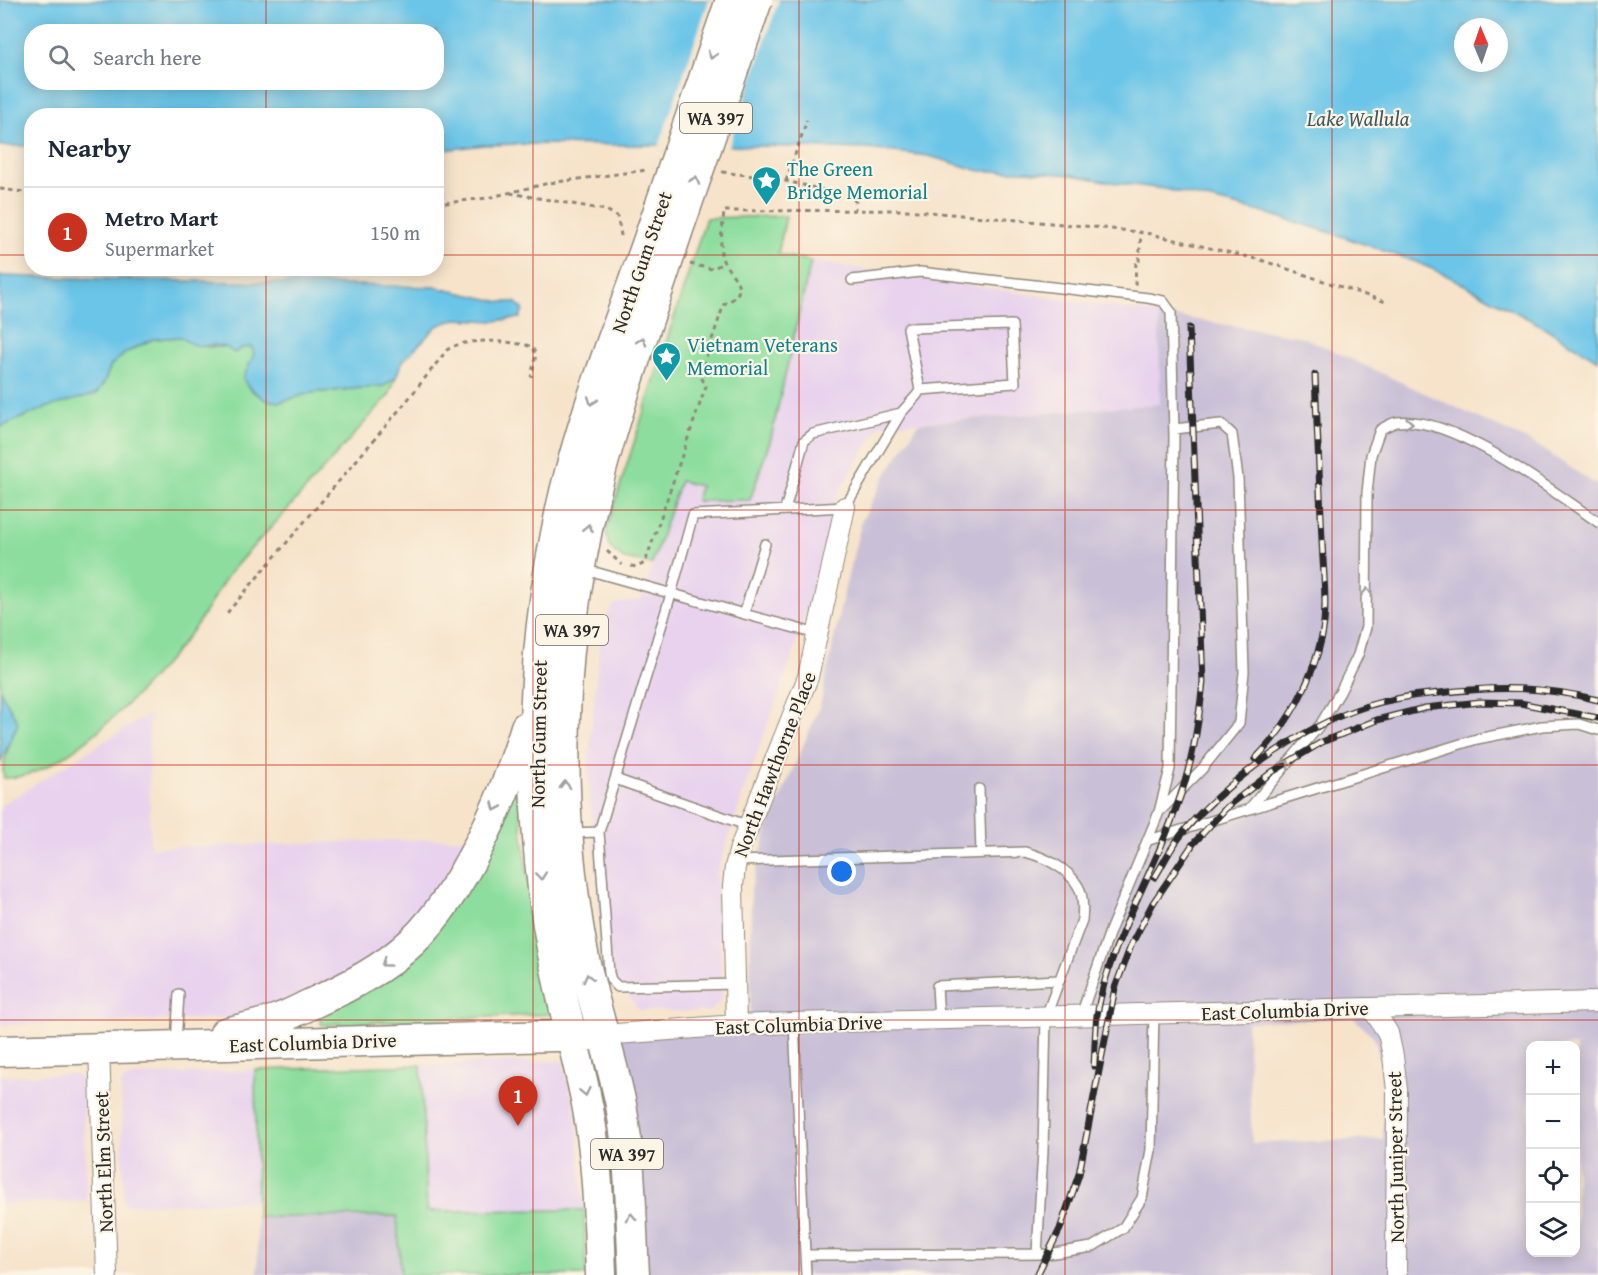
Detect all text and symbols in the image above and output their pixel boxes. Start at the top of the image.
north arrow [1454,18,1508,72]
search box [24,24,444,90]
icon: search [45,41,78,74]
text: Search here [93,41,202,73]
one-way arrow [707,49,719,60]
road number: WA 397 [680,103,752,133]
water label: Lake Wallula [1306,103,1410,134]
text: Nearby [48,128,131,167]
place label: The Green Bridge Memorial [787,154,928,206]
place icon: The Green Bridge Memorial [750,164,782,206]
one-way arrow [688,175,701,186]
street label: North Gum Street [603,187,679,337]
text: Metro Mart [105,202,218,234]
text: 1 [62,218,73,247]
text: 150 m [370,218,420,247]
text: Supermarket [105,234,214,263]
place label: Vietnam Veterans Memorial [687,330,838,382]
one-way arrow [635,336,647,347]
place icon: Vietnam Veterans Memorial [650,340,682,382]
one-way arrow [587,395,600,406]
one-way arrow [1404,416,1413,429]
one-way arrow [581,524,594,534]
one-way arrow [1360,588,1373,597]
road number: WA 397 [536,615,608,645]
street label: North Gum Street [522,660,554,808]
street label: North Hawthorne Place [725,667,823,861]
one-way arrow [1279,760,1290,771]
one-way arrow [559,780,571,789]
one-way arrow [492,800,504,811]
your location [827,857,856,886]
one-way arrow [535,872,547,881]
one-way arrow [380,956,391,967]
one-way arrow [583,973,596,983]
street label: East Columbia Drive [1201,993,1369,1027]
street label: East Columbia Drive [715,1007,883,1041]
street label: East Columbia Drive [229,1025,397,1059]
map controls [1526,1041,1580,1257]
button: + [1526,1041,1580,1095]
street label: North Juniper Street [1379,1071,1411,1243]
pin: 1 [498,1076,538,1126]
one-way arrow [577,1087,590,1097]
street label: North Elm Street [86,1091,120,1233]
button: − [1526,1095,1580,1149]
road number: WA 397 [591,1139,663,1169]
button: locate [1526,1149,1580,1203]
button: layers [1526,1203,1580,1257]
one-way arrow [625,1212,638,1221]

